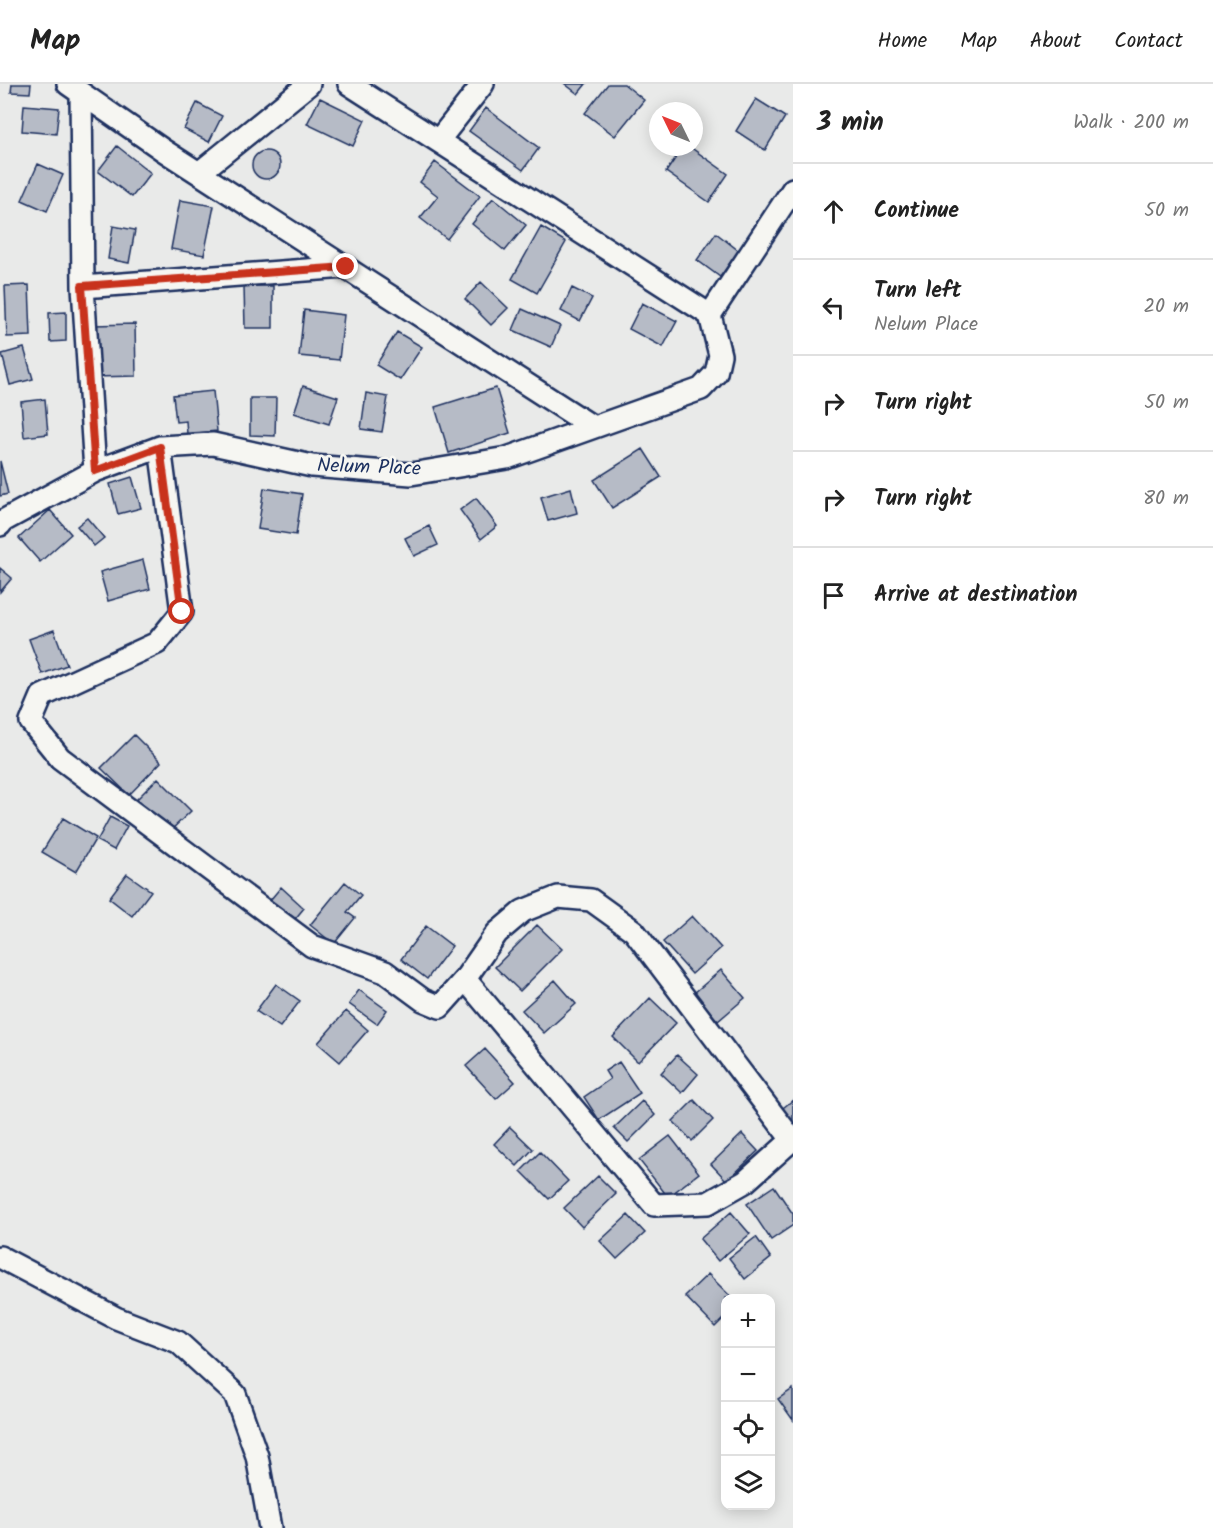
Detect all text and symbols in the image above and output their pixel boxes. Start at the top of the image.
text: Map [30,19,81,64]
text: Home [878,25,927,58]
text: Map [960,25,997,58]
text: About [1030,25,1081,58]
text: Contact [1114,25,1183,58]
north arrow [649,102,703,156]
text: 3 min [817,102,884,144]
text: Walk · 200 m [1073,107,1189,139]
text: Continue [874,194,959,229]
icon: ahead [817,195,850,228]
text: 50 m [1144,195,1189,227]
route end [332,253,358,279]
text: Turn left [874,274,961,309]
icon: left [817,291,850,324]
text: 20 m [1143,291,1189,323]
text: Nelum Place [874,309,978,341]
text: Turn right [874,386,972,421]
icon: right [817,387,850,420]
text: 50 m [1144,387,1189,419]
street label: Nelum Place [316,450,422,486]
text: Turn right [874,482,972,517]
icon: right [817,483,850,516]
text: 80 m [1143,483,1189,515]
text: Arrive at destination [874,578,1077,613]
icon: arrive [817,579,850,612]
route start [168,598,194,624]
map controls [721,1294,775,1510]
button: + [721,1294,775,1348]
button: − [721,1348,775,1402]
button: locate [721,1402,775,1456]
button: layers [721,1456,775,1510]

